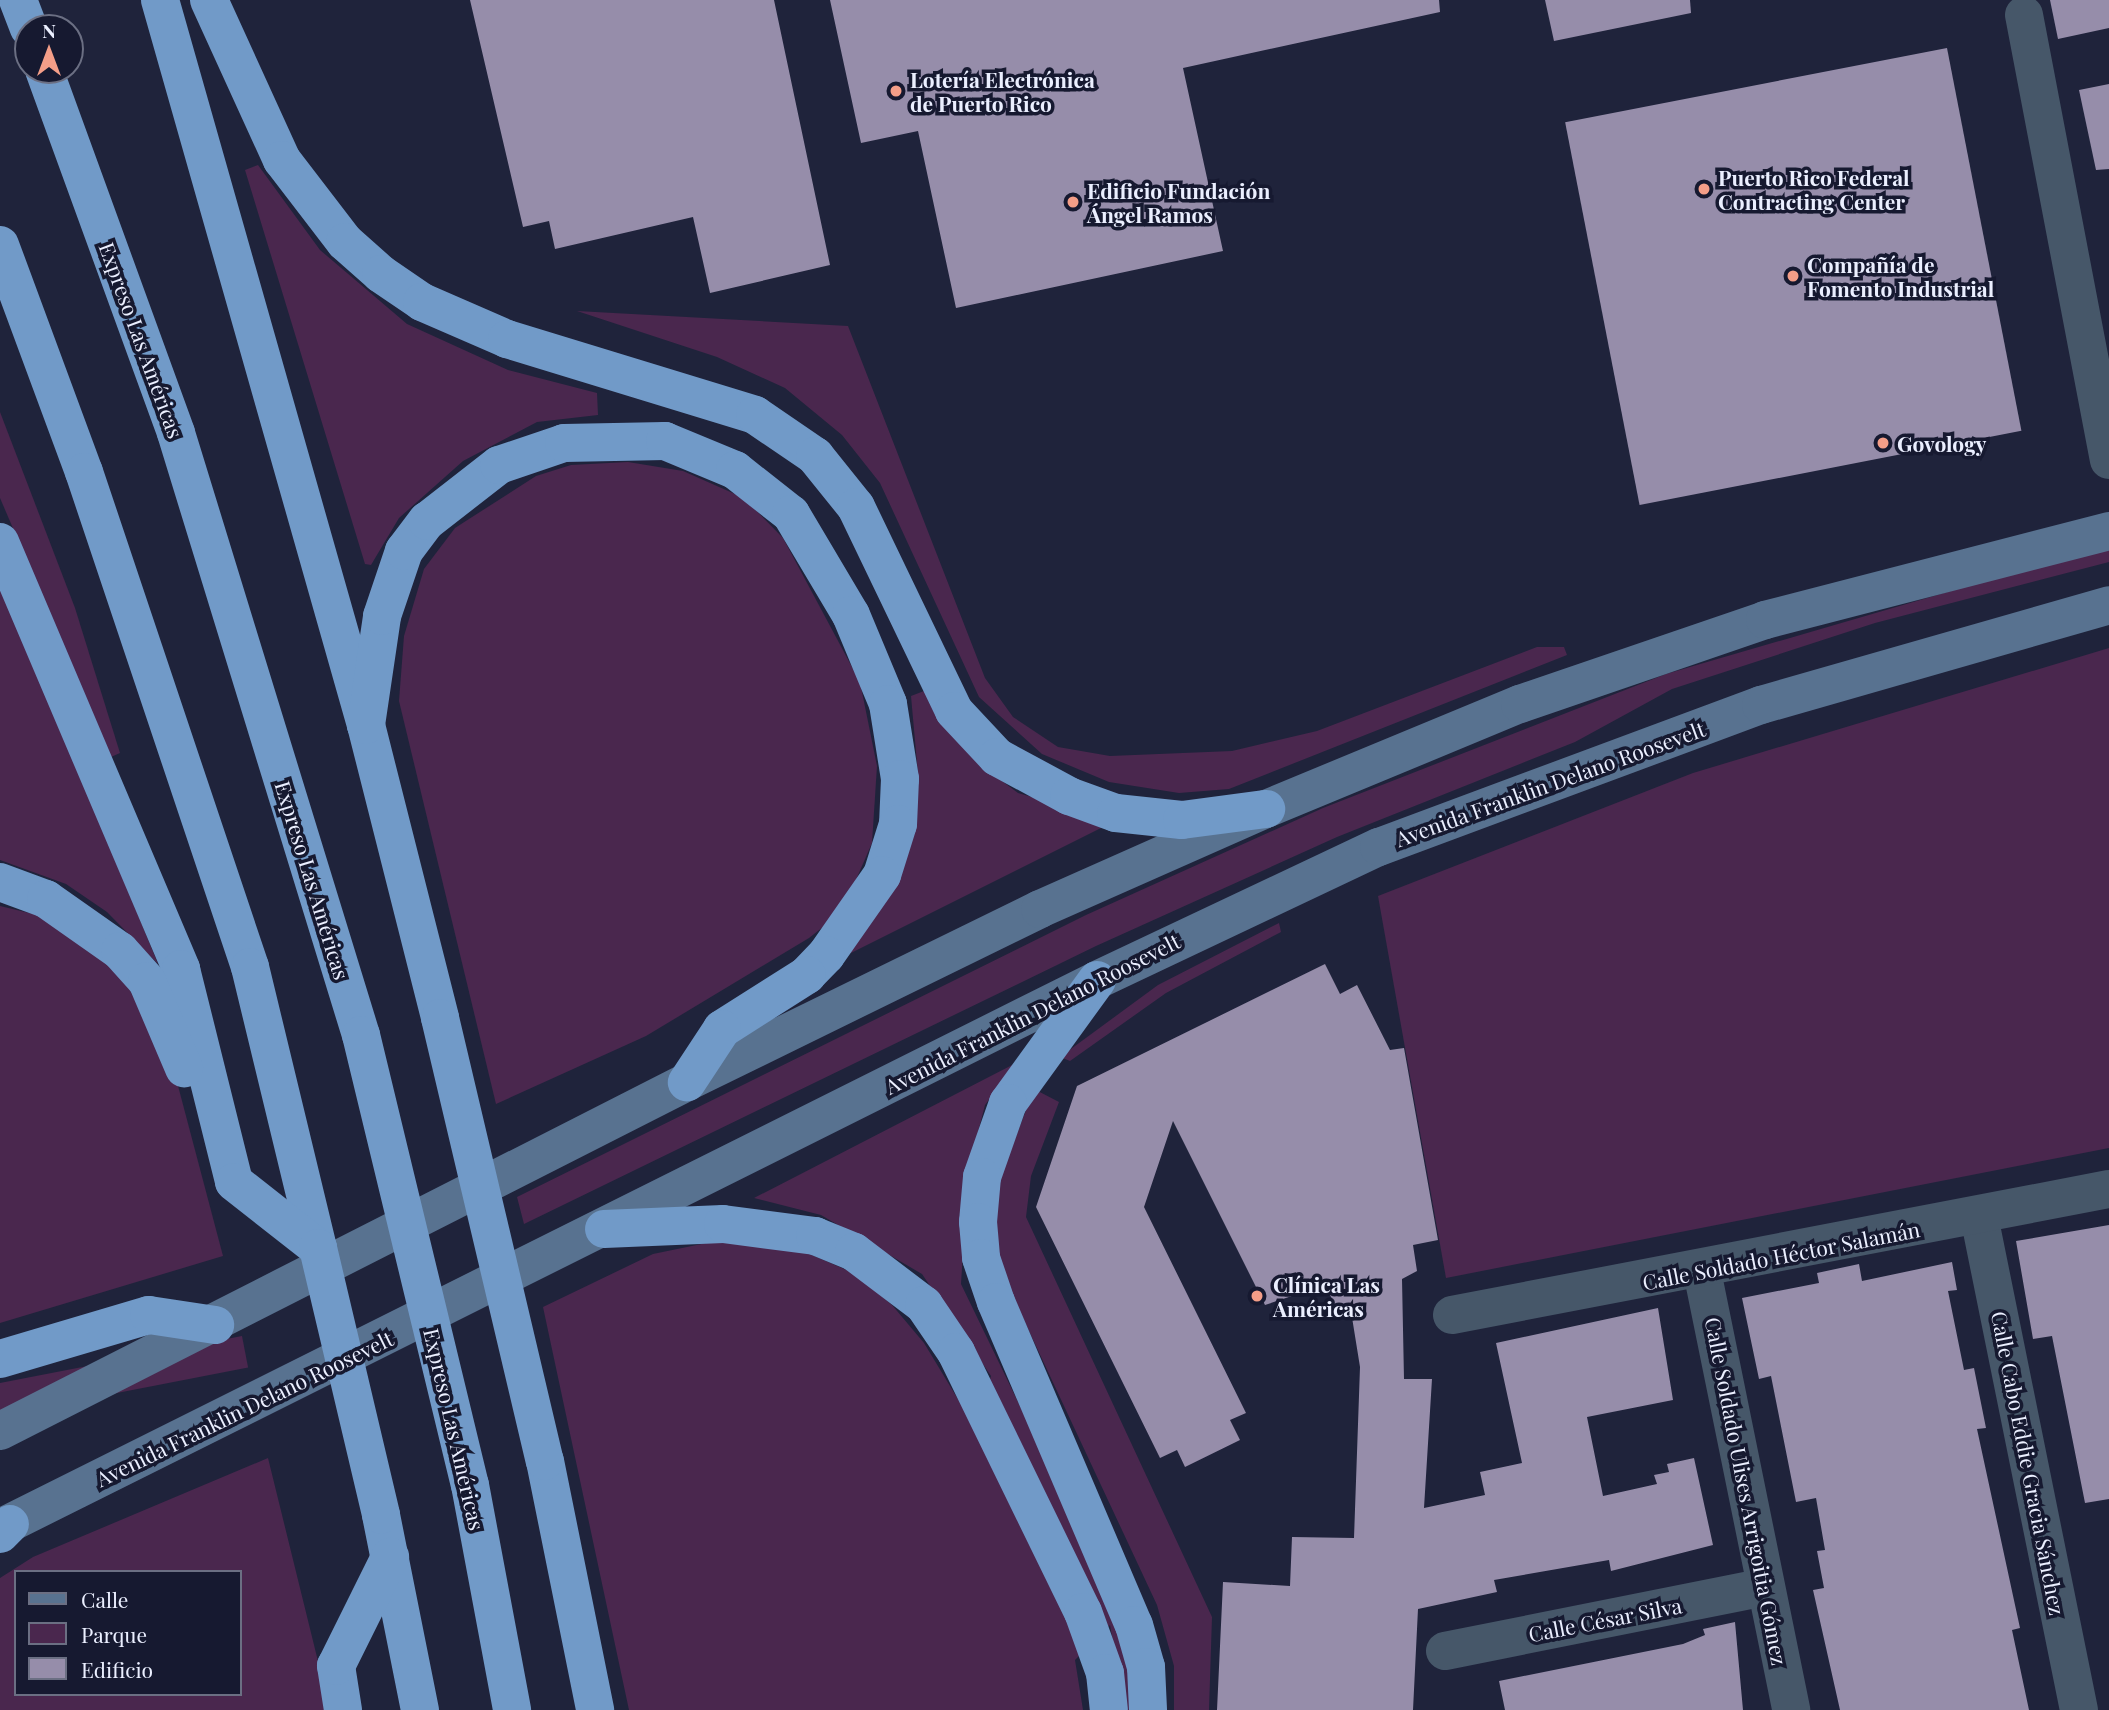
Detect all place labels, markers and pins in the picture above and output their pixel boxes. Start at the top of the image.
place label: Lotería Electrónica de Puerto Rico [910,66,1095,116]
marker: Lotería Electrónica de Puerto Rico [888,83,904,99]
place label: Puerto Rico Federal Contracting Center [1718,164,1910,214]
place label: Edificio Fundación Ángel Ramos [1087,177,1270,227]
marker: Puerto Rico Federal Contracting Center [1696,181,1712,197]
marker: Edificio Fundación Ángel Ramos [1065,194,1081,210]
place label: Compañía de Fomento Industrial [1807,251,1994,301]
marker: Compañía de Fomento Industrial [1785,268,1801,284]
place label: Govology [1897,430,1986,456]
marker: Govology [1875,435,1891,451]
place label: Clínica Las Américas [1273,1271,1380,1321]
marker: Clínica Las Américas [1247,1286,1267,1306]

